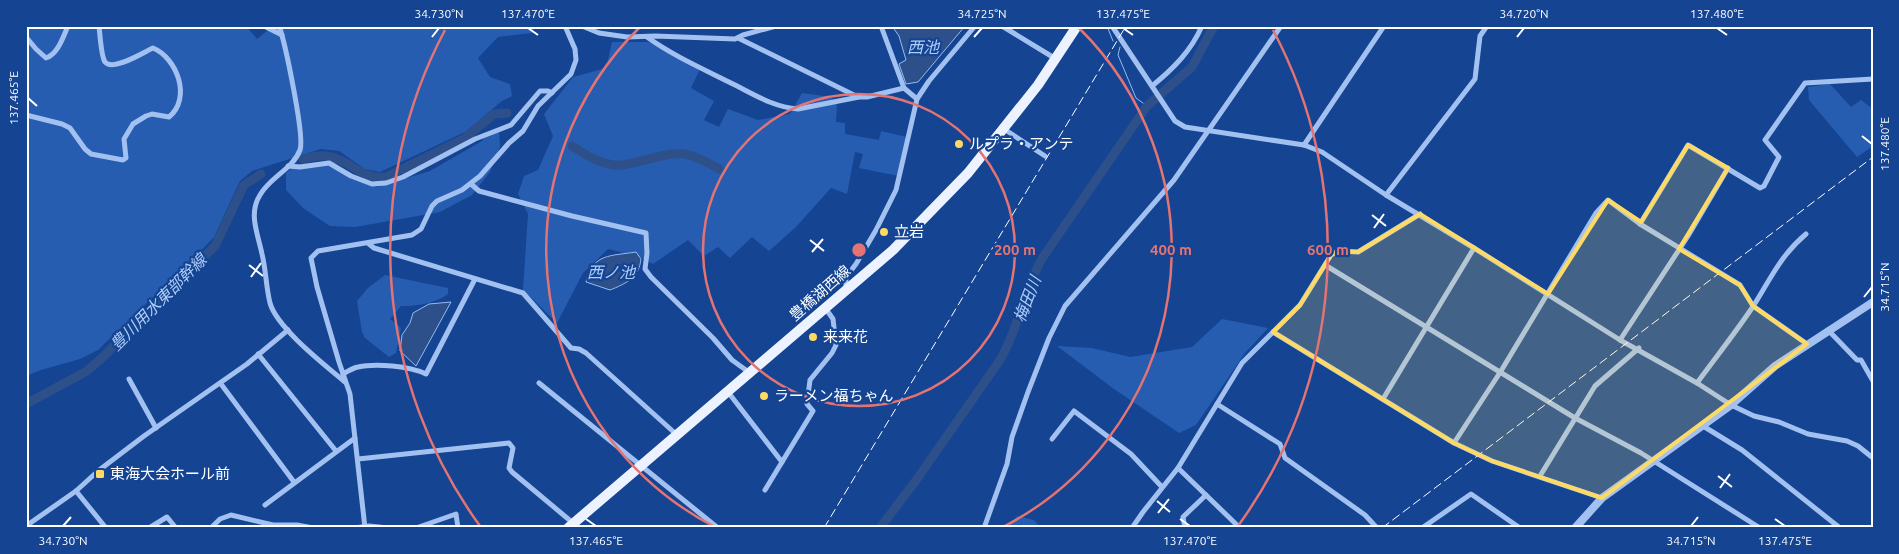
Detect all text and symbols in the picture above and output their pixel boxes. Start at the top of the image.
text: 34.730°N [414,7,464,20]
text: 137.470°E [501,7,555,20]
text: 34.725°N [957,7,1007,20]
text: 137.475°E [1096,7,1150,20]
text: 34.720°N [1499,7,1549,20]
text: 137.480°E [1690,7,1744,20]
water label: 西池 [907,38,941,56]
text: 137.465°E [7,71,20,125]
text: 137.480°E [1878,117,1891,171]
place label: ルプラ・アンテ [969,135,1073,152]
marker: ルプラ・アンテ [953,138,965,150]
place label: 立岩 [894,223,924,240]
marker: 立岩 [878,226,890,238]
centre of rings [850,241,868,259]
text: 200 m [994,241,1036,258]
text: 400 m [1150,241,1192,258]
text: 600 m [1307,241,1349,258]
water label: 豊川用水東部幹線 [106,249,211,354]
street label: 豊橋湖西線 [786,262,854,324]
text: 34.715°N [1878,262,1891,312]
water label: 西ノ池 [587,263,637,281]
water label: 梅田川 [1010,272,1045,325]
place label: 来来花 [823,328,868,345]
marker: 来来花 [807,331,819,343]
place label: ラーメン福ちゃん [774,387,893,404]
marker: ラーメン福ちゃん [758,390,770,402]
place label: 東海大会ホール前 [110,465,230,482]
marker: 東海大会ホール前 [94,468,106,480]
text: 34.730°N [38,534,88,547]
text: 137.465°E [569,534,623,547]
text: 137.470°E [1163,534,1217,547]
text: 34.715°N [1666,534,1716,547]
text: 137.475°E [1758,534,1812,547]

